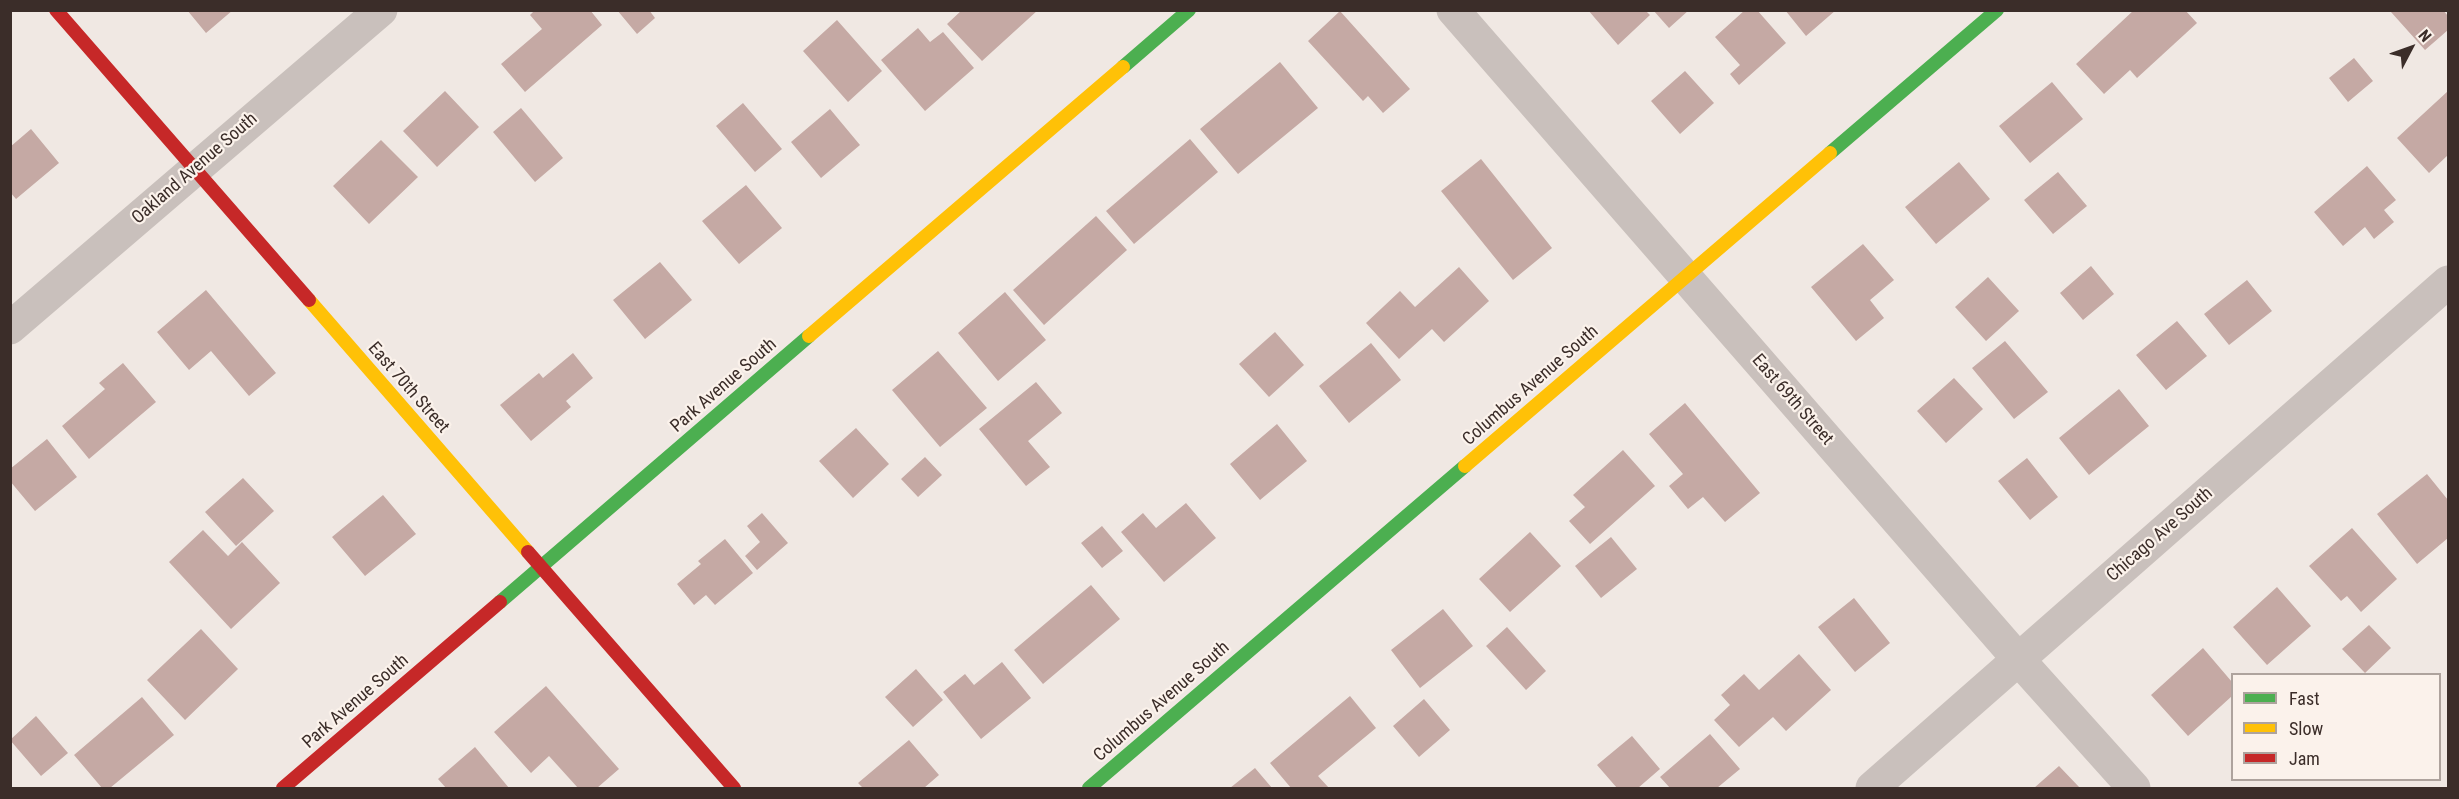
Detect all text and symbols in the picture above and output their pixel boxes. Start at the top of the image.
north arrow [2381,18,2441,78]
text: N [2415,26,2435,46]
street label: Oakland Avenue South [128,109,262,229]
street label: Columbus Avenue South [1459,321,1603,451]
street label: Park Avenue South [667,334,781,438]
street label: East 70th Street [363,338,453,438]
street label: East 69th Street [1747,350,1837,450]
street label: Chicago Ave South [2103,483,2217,587]
street label: Columbus Avenue South [1090,637,1234,767]
street label: Park Avenue South [299,650,413,754]
legend [2231,673,2441,781]
text: Fast [2289,688,2320,709]
text: Slow [2289,718,2323,739]
text: Jam [2289,748,2320,769]

